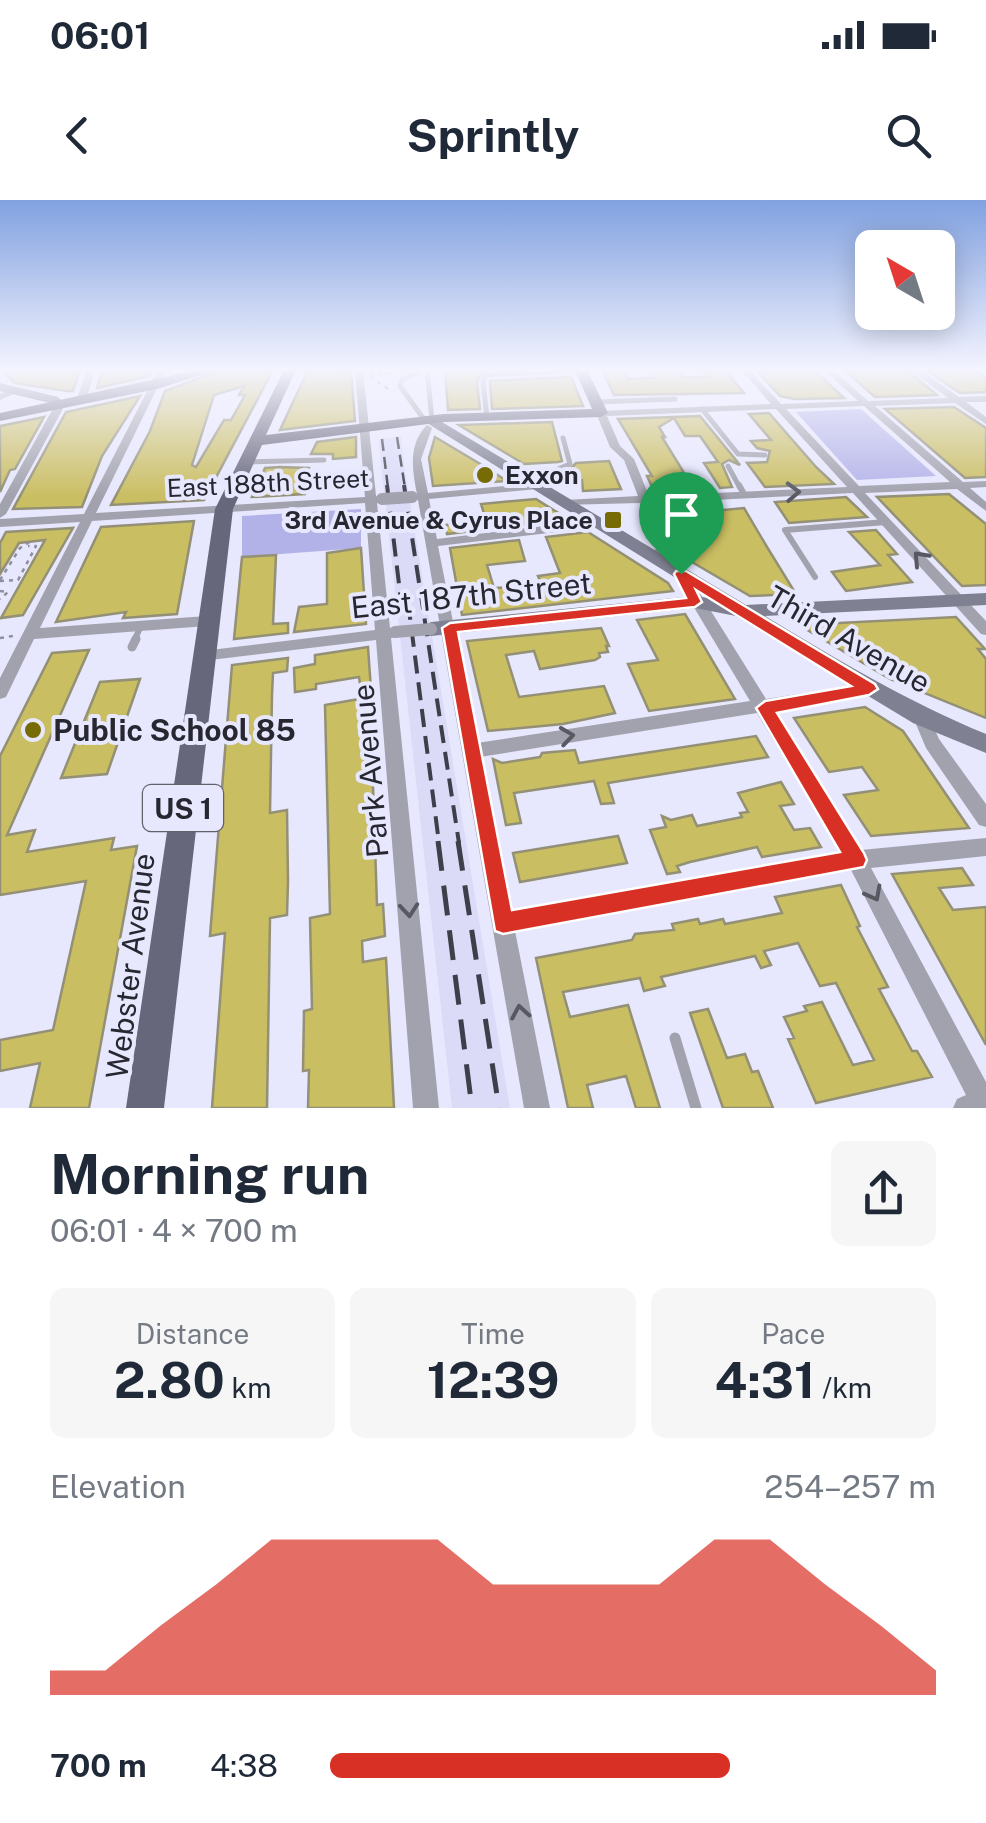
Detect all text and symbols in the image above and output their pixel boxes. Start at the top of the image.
text: 06:01 [50,13,150,58]
icon: back [50,108,105,163]
icon: search [881,108,936,163]
text: Sprintly [407,109,579,162]
north arrow [855,230,955,330]
map controls [855,230,955,330]
place label: Exxon [505,460,579,490]
street label: East 188th Street [166,463,370,503]
marker: Exxon [474,464,496,486]
pin [639,472,724,575]
one-way arrow [786,482,802,503]
icon: arrive [654,487,709,542]
place label: 3rd Avenue & Cyrus Place [284,505,593,535]
marker: 3rd Avenue & Cyrus Place [602,509,624,531]
one-way arrow [914,551,932,570]
street label: East 187th Street [349,564,593,626]
street label: Third Avenue [761,578,937,700]
street label: Park Avenue [344,683,396,859]
place label: Public School 85 [53,712,296,748]
marker: Public School 85 [22,719,44,741]
one-way arrow [559,727,575,748]
road number: US 1 [143,785,223,831]
street label: Webster Avenue [98,851,162,1081]
one-way arrow [862,883,881,901]
one-way arrow [398,903,420,919]
one-way arrow [510,1004,531,1020]
button: share [831,1141,936,1246]
text: Morning run [50,1142,369,1206]
text: 06:01 · 4 × 700 m [50,1212,298,1249]
text: Distance [136,1317,249,1350]
text: Time [461,1317,525,1350]
text: Pace [761,1317,825,1350]
text: 2.80 [114,1350,225,1409]
text: 12:39 [427,1350,559,1409]
text: 4:31 [715,1350,816,1409]
text: km [225,1371,271,1404]
text: /km [816,1371,872,1404]
text: Elevation [50,1468,186,1505]
text: 254–257 m [764,1468,936,1505]
text: 700 m [50,1747,147,1784]
text: 4:38 [210,1747,278,1784]

